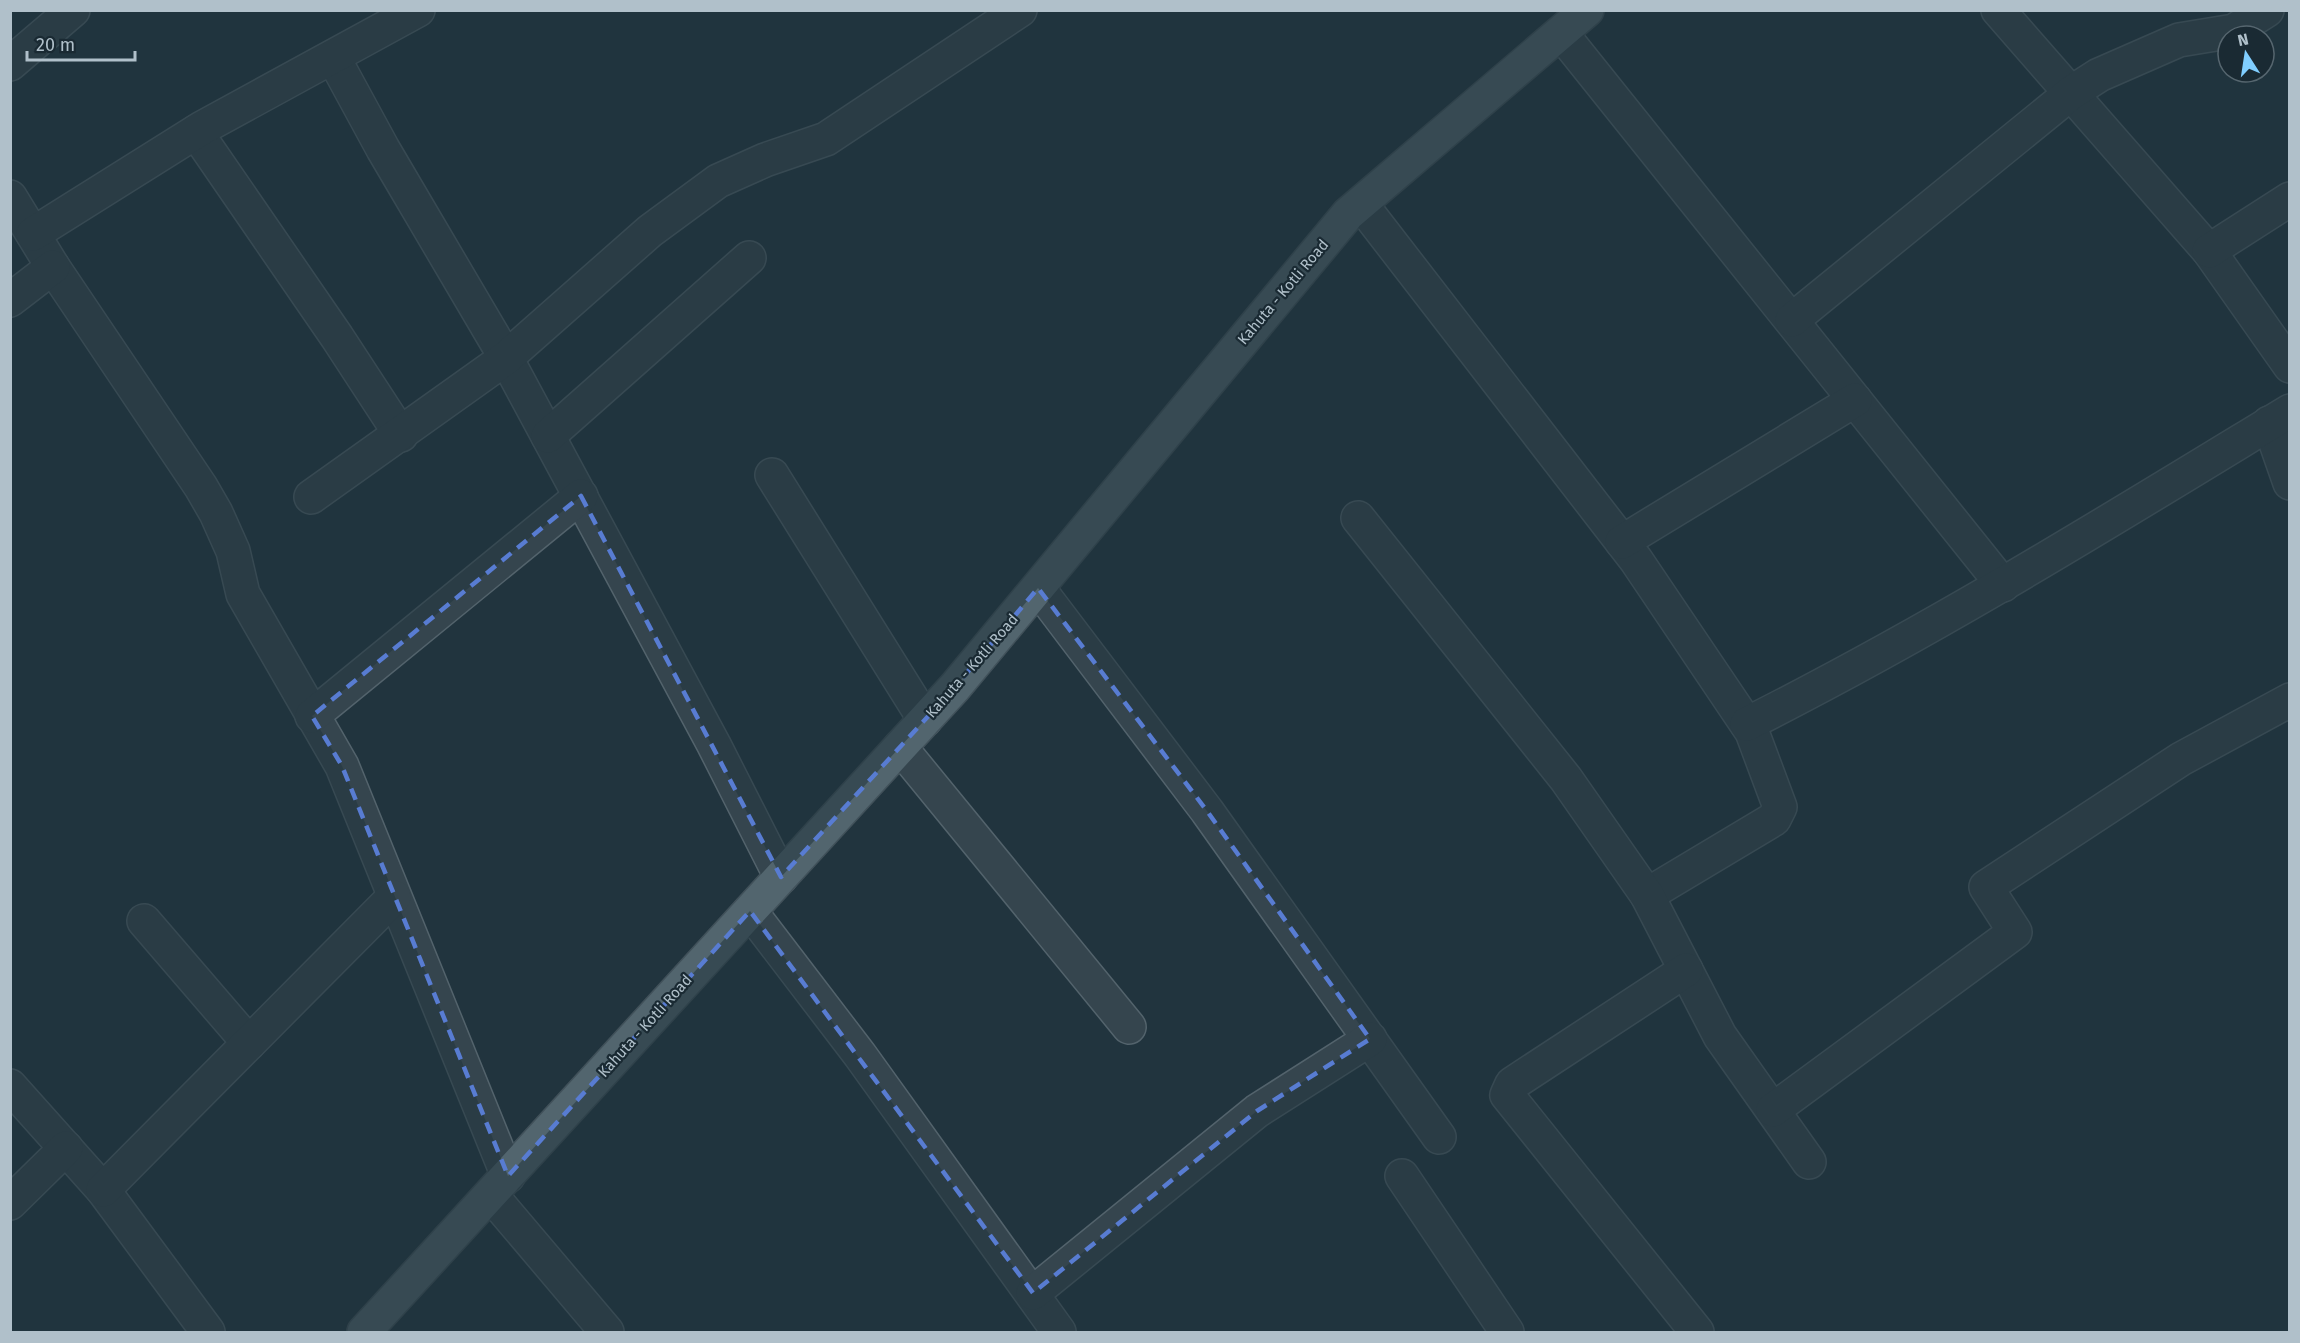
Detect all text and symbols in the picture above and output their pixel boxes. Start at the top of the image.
scale bar [27,24,135,62]
north arrow [2216,24,2276,84]
text: N [2236,29,2250,50]
text: 20 m [36,34,75,56]
street label: Kahuta - Kotli Road [1234,236,1332,348]
street label: Kahuta - Kotli Road [922,610,1022,722]
street label: Kahuta - Kotli Road [594,971,696,1081]

